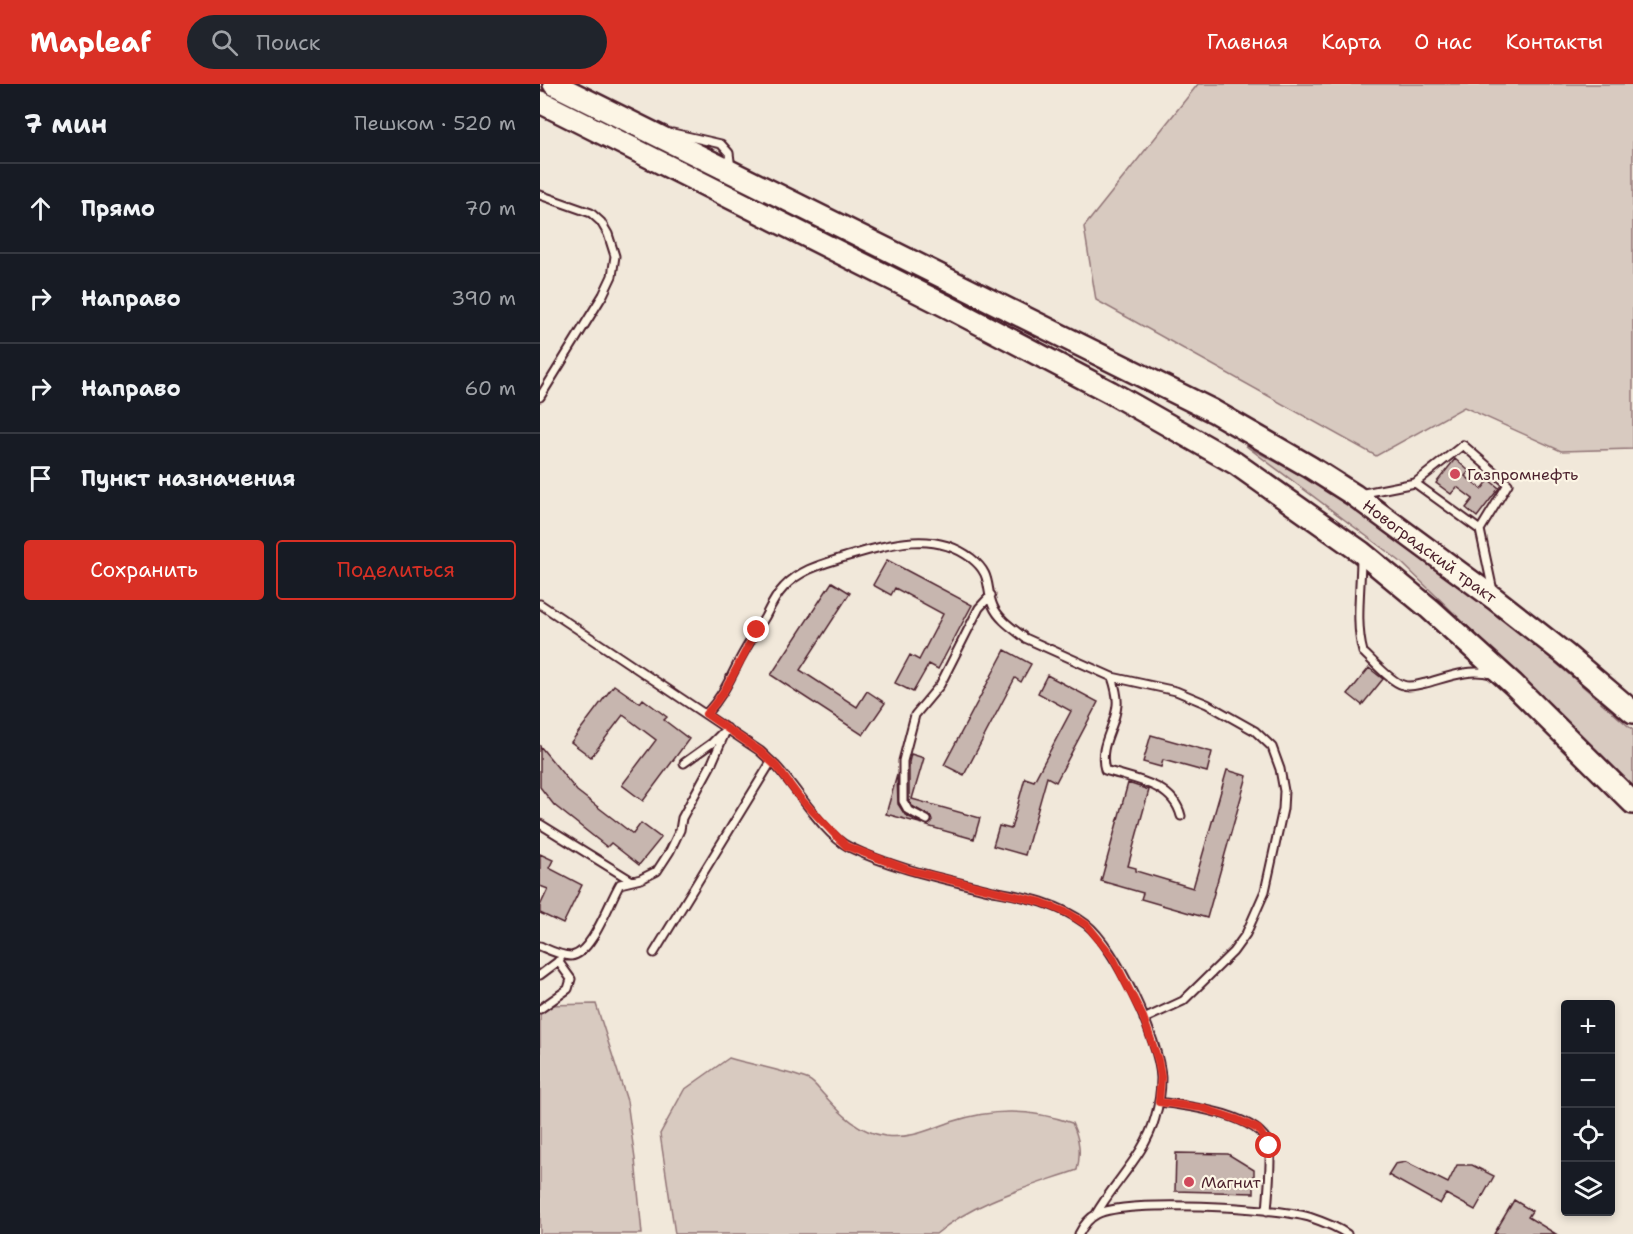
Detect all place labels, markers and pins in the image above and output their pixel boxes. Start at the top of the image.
place label: Газпромнефть [1467,464,1578,485]
marker: Газпромнефть [1448,467,1462,481]
place label: Магнит [1201,1172,1262,1193]
marker: Магнит [1182,1175,1196,1189]

